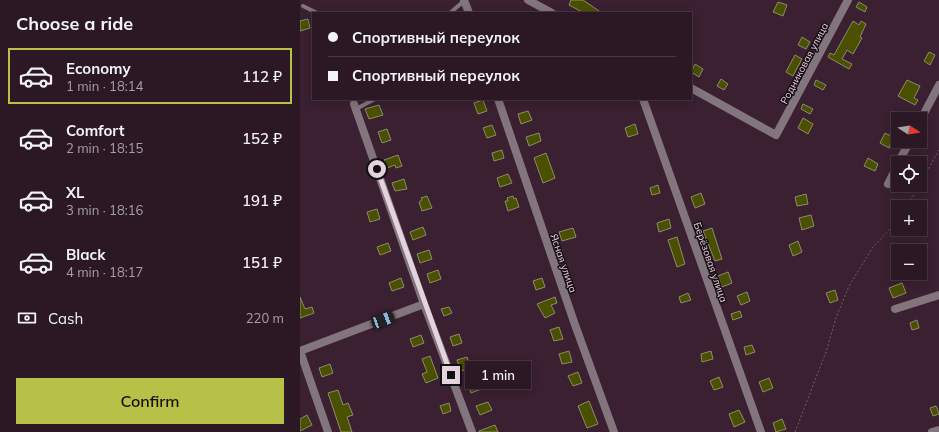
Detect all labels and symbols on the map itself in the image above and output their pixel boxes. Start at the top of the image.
street label: Родниковая улица [778,20,831,106]
north arrow [891,112,927,148]
route start [368,160,386,178]
street label: Берёзовая улица [691,220,730,304]
street label: Ясная улица [547,232,580,294]
car [370,310,396,330]
callout: 1 min [465,361,531,389]
route end [442,366,460,384]

